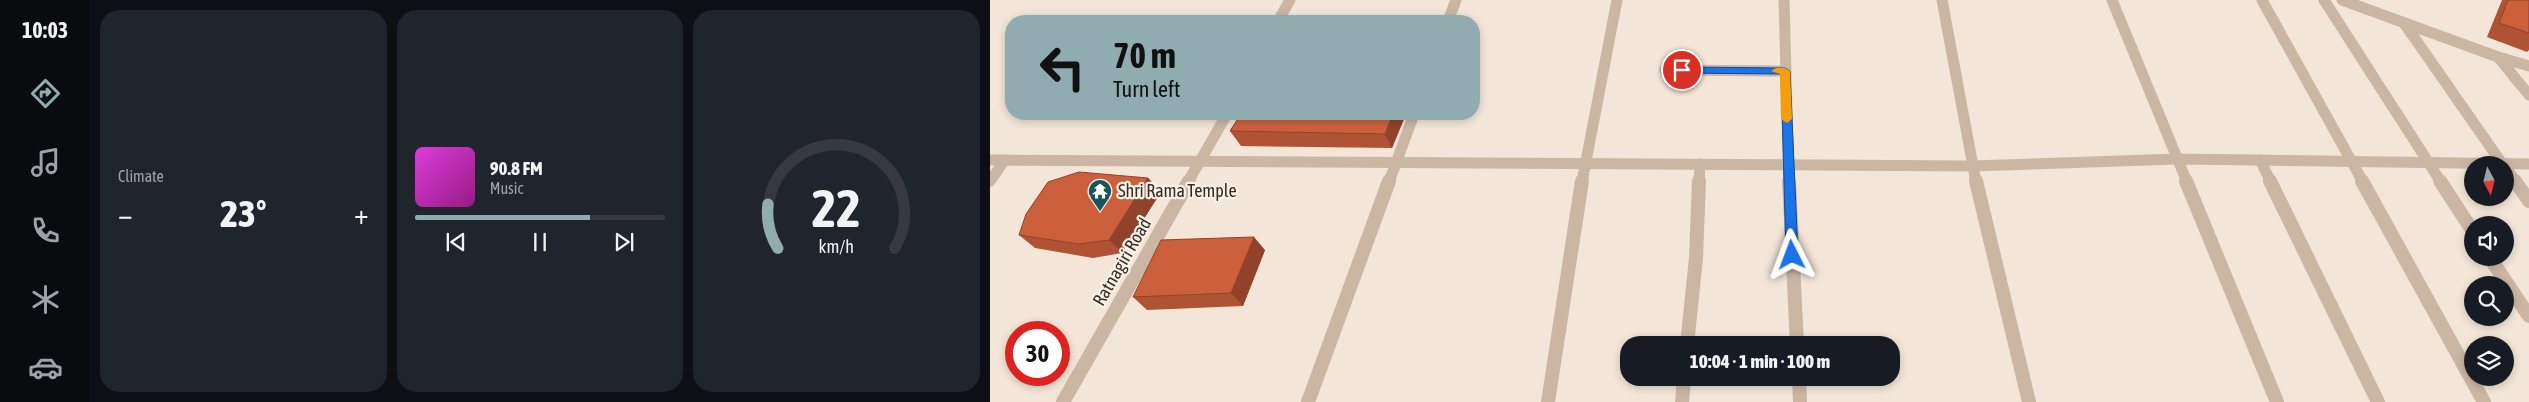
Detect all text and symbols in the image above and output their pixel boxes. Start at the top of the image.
text: 10:03 [22,17,68,43]
icon: left [1030,35,1095,100]
text: 70 m [1113,35,1176,75]
pin [1661,49,1703,91]
icon: arrive [1668,56,1696,84]
icon: directions [28,76,63,111]
text: Turn left [1113,76,1180,102]
icon: music [28,145,63,180]
north arrow [2464,156,2514,206]
map controls [2464,156,2514,386]
text: 90.8 FM [490,157,543,179]
text: Climate [118,167,164,185]
text: 22 [812,178,861,238]
temple icon: Shri Rama Temple [1087,178,1113,212]
text: Music [490,179,523,197]
place label: Shri Rama Temple [1118,180,1237,201]
text: 23° [220,192,266,235]
text: − [118,198,133,230]
text: + [354,198,369,230]
icon: phone [28,213,63,248]
street label: Ratnagiri Road [1088,214,1155,309]
button: sound [2464,216,2514,266]
icon: previous [442,228,470,256]
icon: pause [526,228,554,256]
icon: next [610,228,638,256]
position arrow [1765,228,1817,280]
text: km/h [819,236,854,257]
button: search [2464,276,2514,326]
icon: climate [28,282,63,317]
speed limit sign: 30 [1005,321,1070,386]
button: layers [2464,336,2514,386]
icon: car [28,350,63,385]
text: 10:04 · 1 min · 100 m [1690,350,1830,372]

